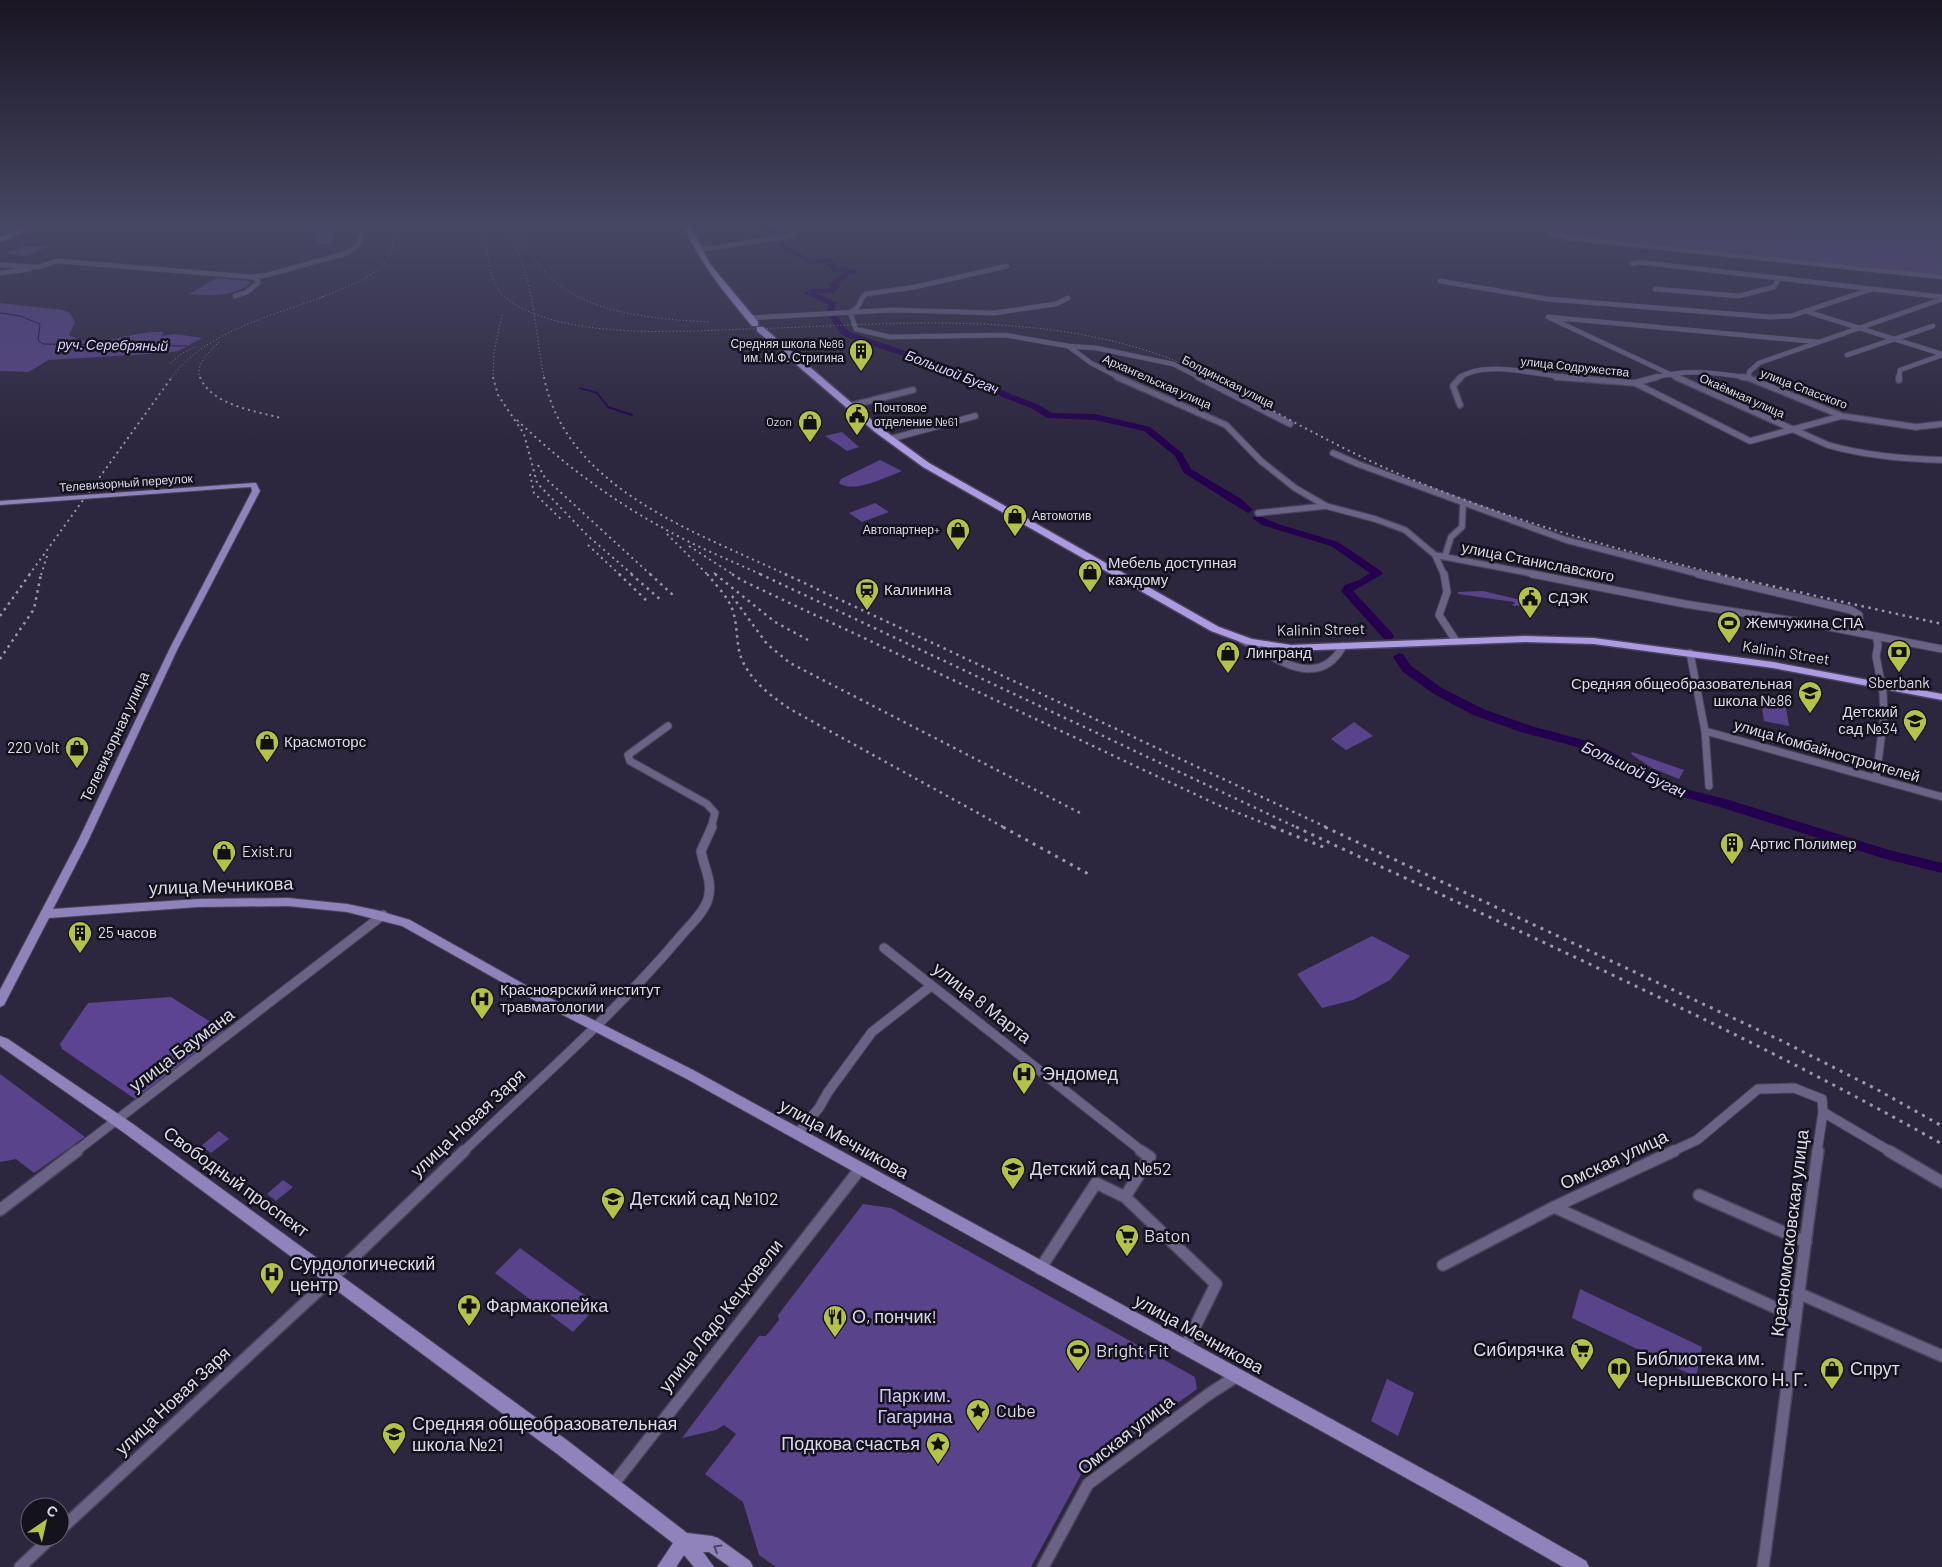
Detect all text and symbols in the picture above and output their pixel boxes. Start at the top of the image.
water label: руч. Серебряный [57,335,169,354]
place label: Средняя школа №86 им. М.Ф. Стригина [730,336,844,365]
building icon: Средняя школа №86 им. М.Ф. Стригина [848,338,874,372]
water label: Большой Бугач [903,346,1001,397]
street label: Архангельская улица [1101,351,1214,412]
street label: Болдинская улица [1180,352,1277,411]
street label: улица Содружества [1520,353,1630,380]
street label: улица Спасского [1759,365,1850,412]
street label: Окаёмная улица [1697,370,1787,421]
place label: Почтовое отделение №61 [874,400,958,429]
public building icon: Почтовое отделение №61 [844,402,870,436]
shop icon: Ozon [797,409,823,443]
place label: Ozon [766,414,792,428]
street label: Телевизорный переулок [59,470,194,495]
shop icon: Автомотив [1002,503,1028,537]
place label: Автомотив [1032,508,1091,522]
shop icon: Автопартнер+ [945,517,971,551]
place label: Автопартнер+ [863,522,940,537]
street label: улица Станиславского [1460,537,1616,585]
place label: Мебель доступная каждому [1108,553,1237,588]
shop icon: Мебель доступная каждому [1077,559,1103,593]
station icon: Калинина [854,577,880,611]
place label: Калинина [884,580,952,598]
public building icon: СДЭК [1517,585,1543,619]
place label: СДЭК [1548,588,1588,606]
sports icon: Жемчужина СПА [1716,610,1742,644]
place label: Жемчужина СПА [1746,613,1863,631]
street label: Kalinin Street [1277,619,1365,639]
street label: Kalinin Street [1741,636,1831,668]
bank icon: Sberbank [1886,639,1912,673]
shop icon: Лингранд [1215,640,1241,674]
place label: Лингранд [1246,643,1312,661]
street label: Телевизорная улица [76,668,153,805]
place label: Sberbank [1868,673,1930,691]
place label: Средняя общеобразовательная школа №86 [1571,674,1792,709]
school or university icon: Средняя общеобразовательная школа №86 [1797,680,1823,714]
place label: Детский сад №34 [1838,702,1898,737]
school or university icon: Детский сад №34 [1902,708,1928,742]
street label: улица Комбайностроителей [1732,715,1922,785]
shop icon: Красмоторс [254,729,280,763]
place label: Красмоторс [284,732,367,750]
shop icon: 220 Volt [64,735,90,769]
water label: Большой Бугач [1579,736,1689,801]
place label: 220 Volt [7,738,60,756]
building icon: Артис Полимер [1719,831,1745,865]
place label: Артис Полимер [1750,834,1857,852]
shop icon: Exist.ru [211,839,237,873]
place label: Exist.ru [242,842,292,860]
street label: улица Мечникова [148,871,295,899]
building icon: 25 часов [67,920,93,954]
place label: 25 часов [98,923,157,941]
street label: улица 8 Марта [929,957,1037,1048]
place label: Красноярский институт травматологии [500,980,661,1015]
hospital icon: Красноярский институт травматологии [469,986,495,1020]
street label: улица Баумана [125,1002,239,1096]
hospital icon: Эндомед [1011,1061,1037,1095]
place label: Эндомед [1042,1062,1118,1084]
street label: улица Новая Заря [405,1063,529,1181]
street label: улица Мечникова [776,1093,914,1183]
street label: Свободный проспект [160,1121,314,1241]
street label: Омская улица [1556,1124,1672,1194]
street label: Красномосковская улица [1765,1127,1813,1338]
school or university icon: Детский сад №52 [1000,1156,1026,1190]
place label: Детский сад №52 [1030,1157,1172,1179]
school or university icon: Детский сад №102 [600,1186,626,1220]
place label: Детский сад №102 [630,1187,779,1209]
supermarket icon: Baton [1114,1223,1140,1257]
place label: Baton [1144,1224,1190,1246]
street label: улица Ладо Кецховели [654,1235,787,1396]
place label: Сурдологический центр [290,1252,435,1295]
hospital icon: Сурдологический центр [259,1261,285,1295]
street label: улица Мечникова [1131,1288,1269,1378]
pharmacy icon: Фармакопейка [456,1293,482,1327]
place label: Фармакопейка [486,1294,609,1316]
restaurant icon: О, пончик! [822,1304,848,1338]
place label: О, пончик! [852,1305,937,1327]
supermarket icon: Сибирячка [1569,1337,1595,1371]
sports icon: Bright Fit [1065,1338,1091,1372]
place label: Сибирячка [1473,1338,1565,1360]
place label: Bright Fit [1096,1339,1169,1361]
street label: улица Новая Заря [110,1341,234,1459]
place label: Библиотека им. Чернышевского Н. Г. [1636,1347,1808,1390]
library icon: Библиотека им. Чернышевского Н. Г. [1606,1356,1632,1390]
shop icon: Спрут [1819,1356,1845,1390]
place label: Спрут [1850,1357,1900,1379]
park label: Парк им. Гагарина [878,1384,953,1427]
street label: Омская улица [1073,1389,1179,1479]
place icon: Cube [965,1398,991,1432]
place label: Cube [996,1399,1036,1421]
place label: Средняя общеобразовательная школа №21 [412,1412,677,1455]
school or university icon: Средняя общеобразовательная школа №21 [381,1421,407,1455]
place icon: Подкова счастья [925,1431,951,1465]
place label: Подкова счастья [781,1432,920,1454]
north arrow [20,1497,70,1547]
text: С [44,1501,61,1521]
one-way arrow [713,1545,722,1555]

